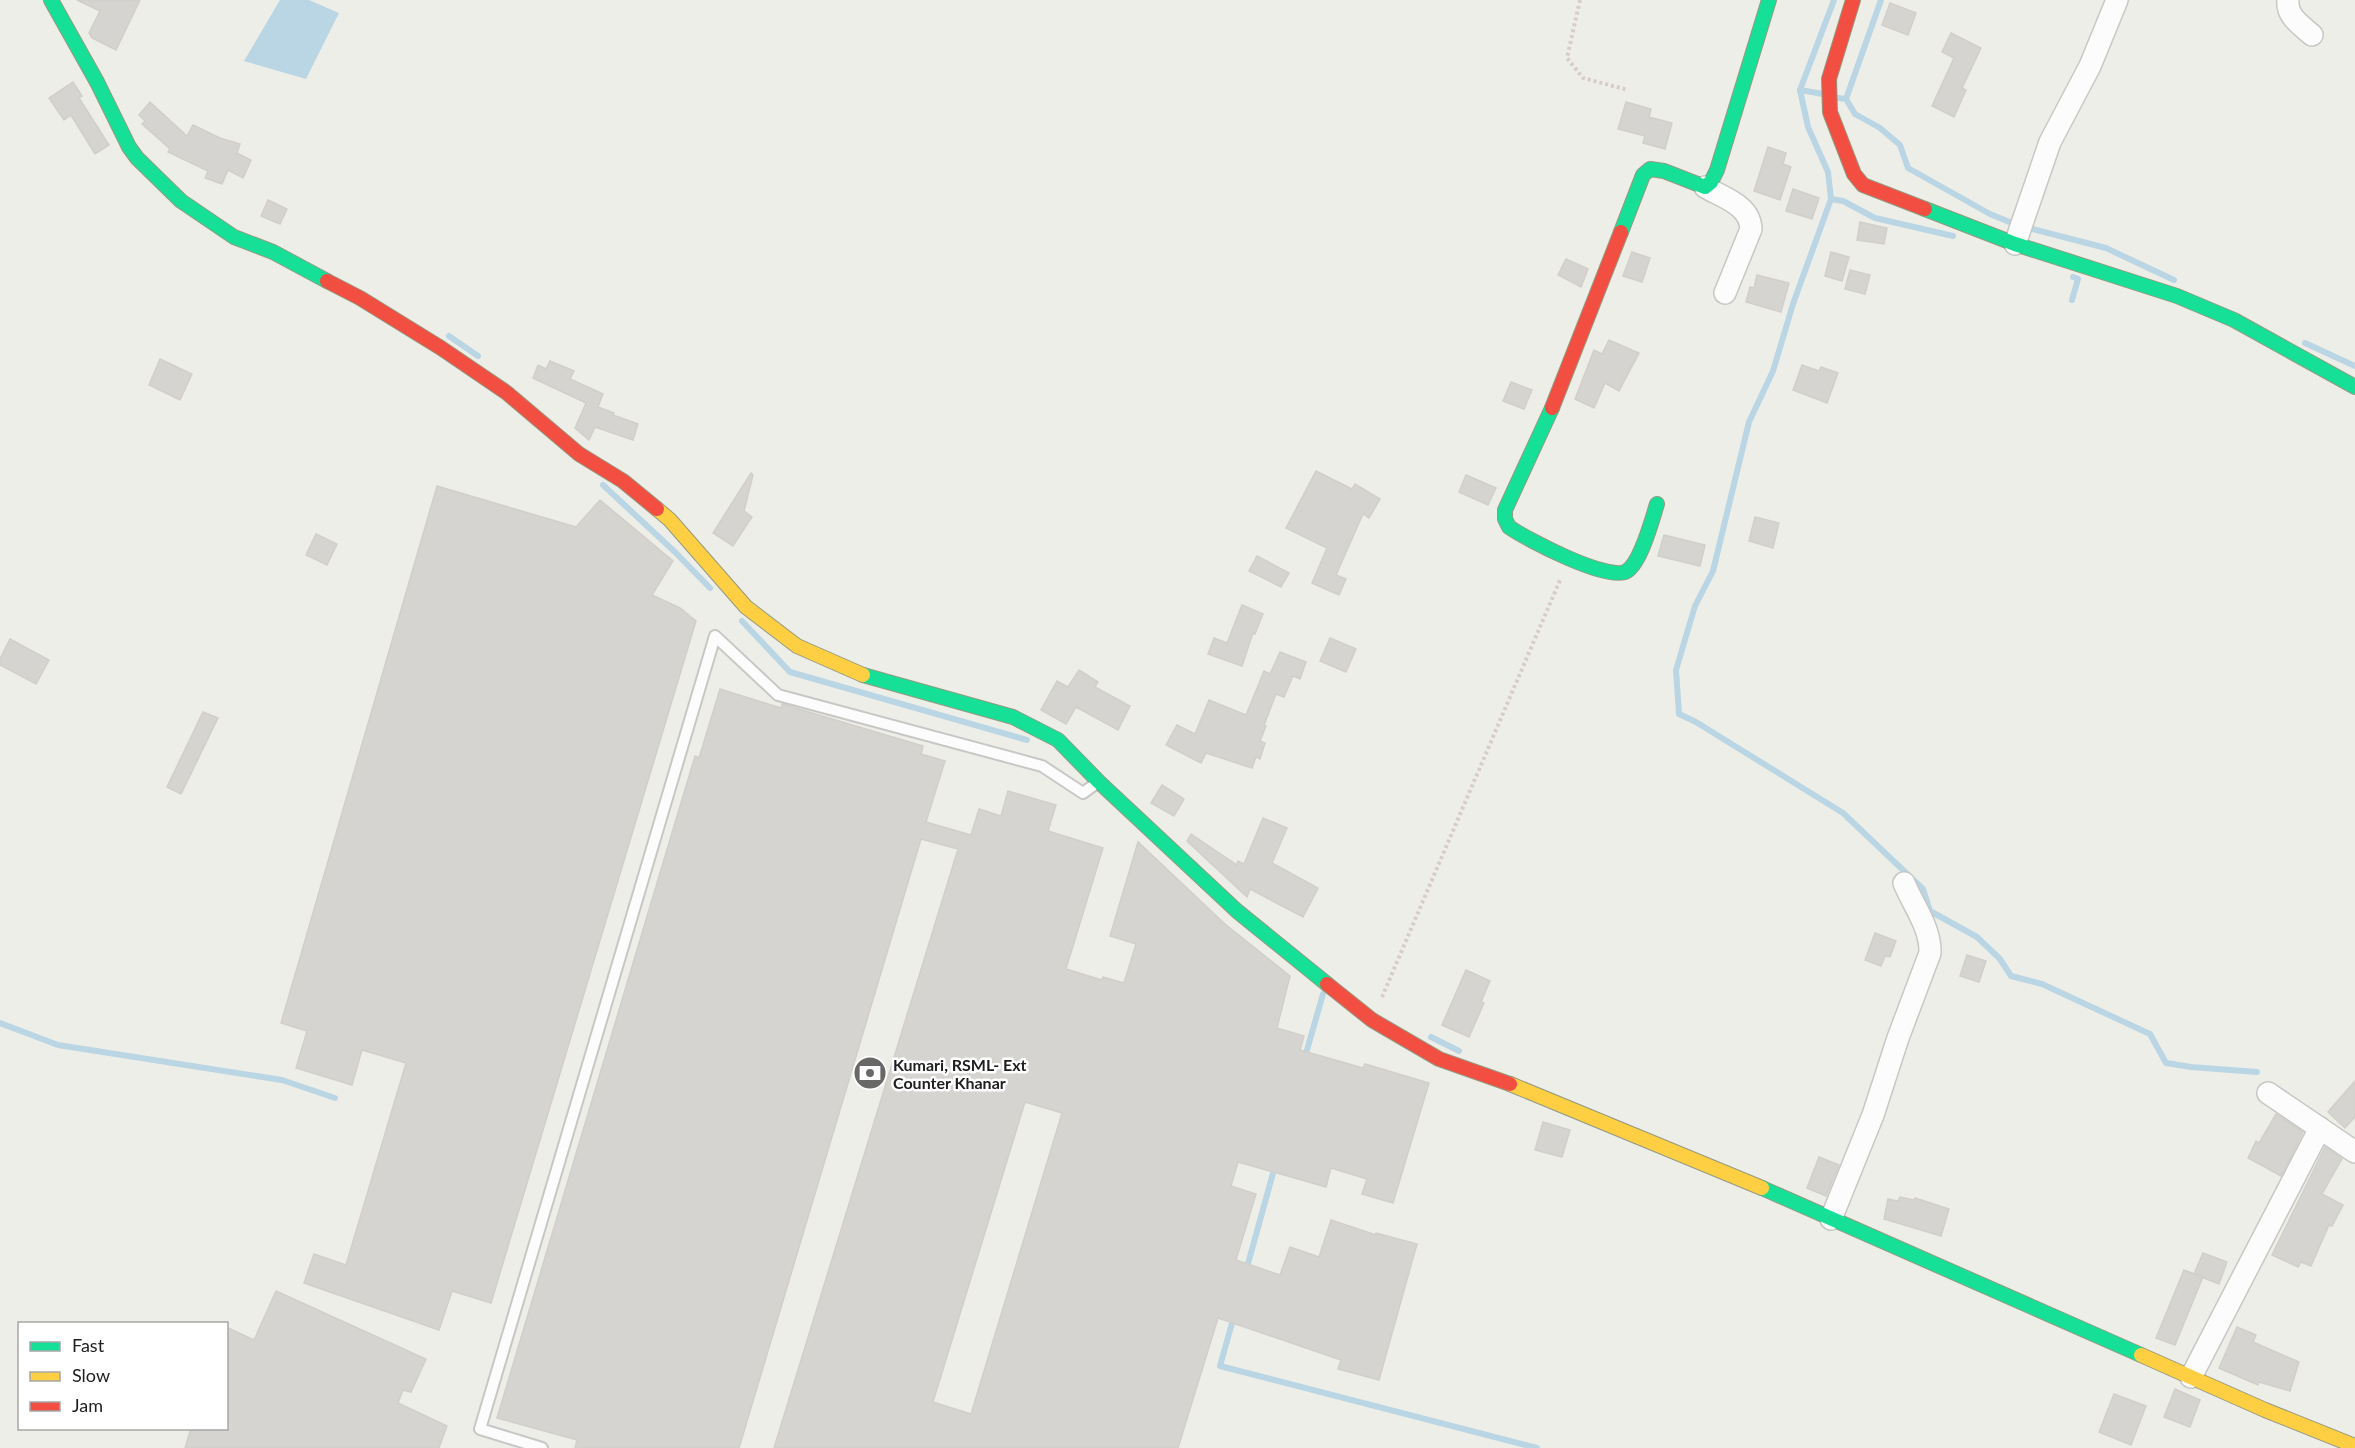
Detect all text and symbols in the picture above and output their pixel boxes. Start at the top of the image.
bank icon: Kumari, RSML- Ext Counter Khanar [852,1055,888,1091]
place label: Kumari, RSML- Ext Counter Khanar [893,1055,1027,1092]
legend [18,1322,228,1430]
text: Fast [72,1334,105,1356]
text: Slow [72,1364,110,1386]
text: Jam [72,1394,103,1416]

